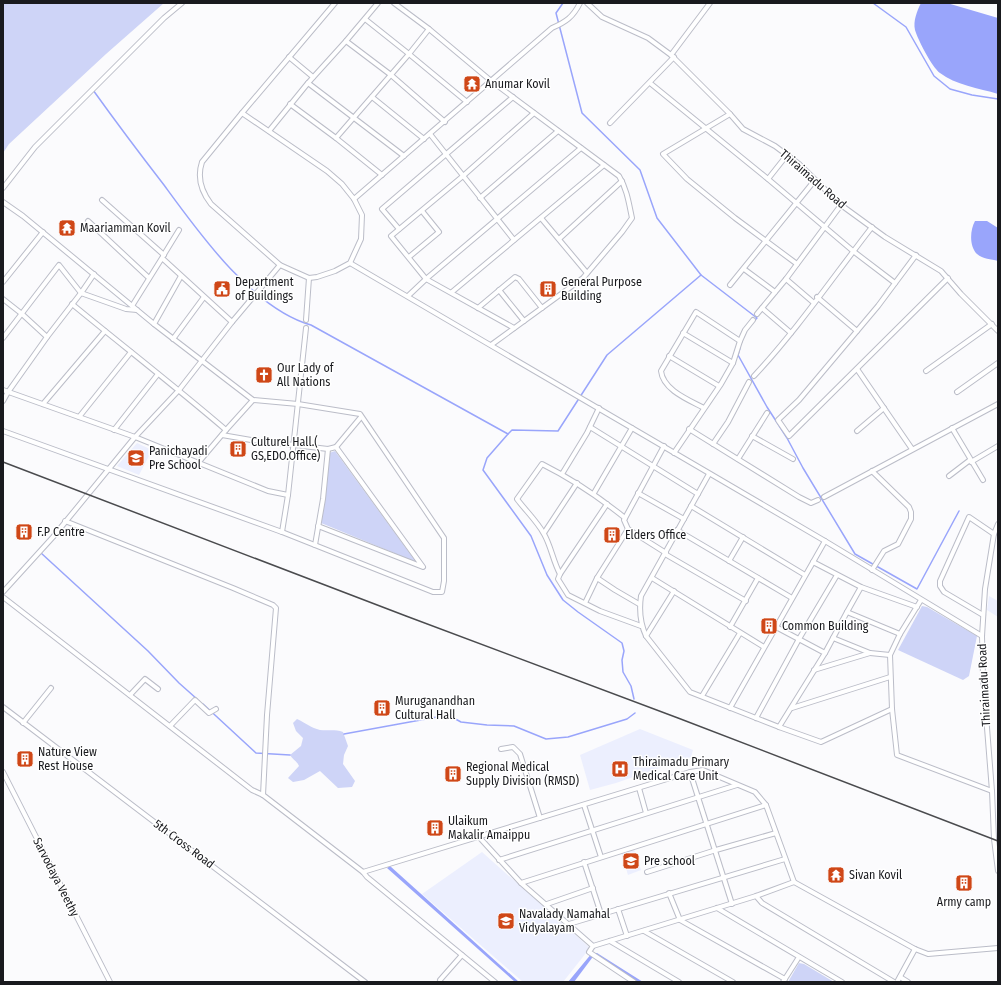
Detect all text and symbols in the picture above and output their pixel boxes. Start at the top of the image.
temple icon: Anumar Kovil [462,74,482,94]
place label: Anumar Kovil [485,77,550,91]
street label: Thiraimadu Road [777,146,849,212]
temple icon: Maariamman Kovil [57,218,77,238]
place label: Maariamman Kovil [80,221,171,235]
place label: Department of Buildings [235,275,294,303]
place label: General Purpose Building [561,275,642,303]
public building icon: Department of Buildings [212,279,232,299]
building icon: General Purpose Building [538,279,558,299]
place label: Our Lady of All Nations [277,361,335,389]
church icon: Our Lady of All Nations [254,365,274,385]
place label: Culturel Hall.( GS,EDO.Office) [251,435,321,463]
building icon: Culturel Hall.( GS,EDO.Office) [228,439,248,459]
place label: Panichayadi Pre School [149,444,208,472]
school or university icon: Panichayadi Pre School [126,448,146,468]
building icon: F.P Centre [14,522,34,542]
place label: F.P Centre [37,525,85,539]
building icon: Elders Office [602,525,622,545]
place label: Elders Office [625,528,686,542]
building icon: Common Building [759,616,779,636]
place label: Common Building [782,619,869,633]
street label: Thiraimadu Road [975,643,993,727]
place label: Muruganandhan Cultural Hall [395,694,475,722]
building icon: Muruganandhan Cultural Hall [372,698,392,718]
place label: Nature View Rest House [38,745,97,773]
building icon: Nature View Rest House [15,749,35,769]
place label: Thiraimadu Primary Medical Care Unit [633,755,730,783]
hospital icon: Thiraimadu Primary Medical Care Unit [610,759,630,779]
place label: Regional Medical Supply Division (RMSD) [466,760,580,788]
building icon: Regional Medical Supply Division (RMSD) [443,764,463,784]
place label: Ulaikum Makalir Amaippu [448,814,530,842]
street label: 5th Cross Road [151,817,217,871]
building icon: Ulaikum Makalir Amaippu [425,818,445,838]
street label: Sarvodaya Veethy [30,835,82,919]
school or university icon: Pre school [621,851,641,871]
place label: Pre school [644,854,695,868]
temple icon: Sivan Kovil [826,865,846,885]
place label: Sivan Kovil [849,868,902,882]
building icon: Army camp [954,873,974,893]
place label: Army camp [937,895,991,909]
place label: Navalady Namahal Vidyalayam [519,907,610,935]
school or university icon: Navalady Namahal Vidyalayam [496,911,516,931]

